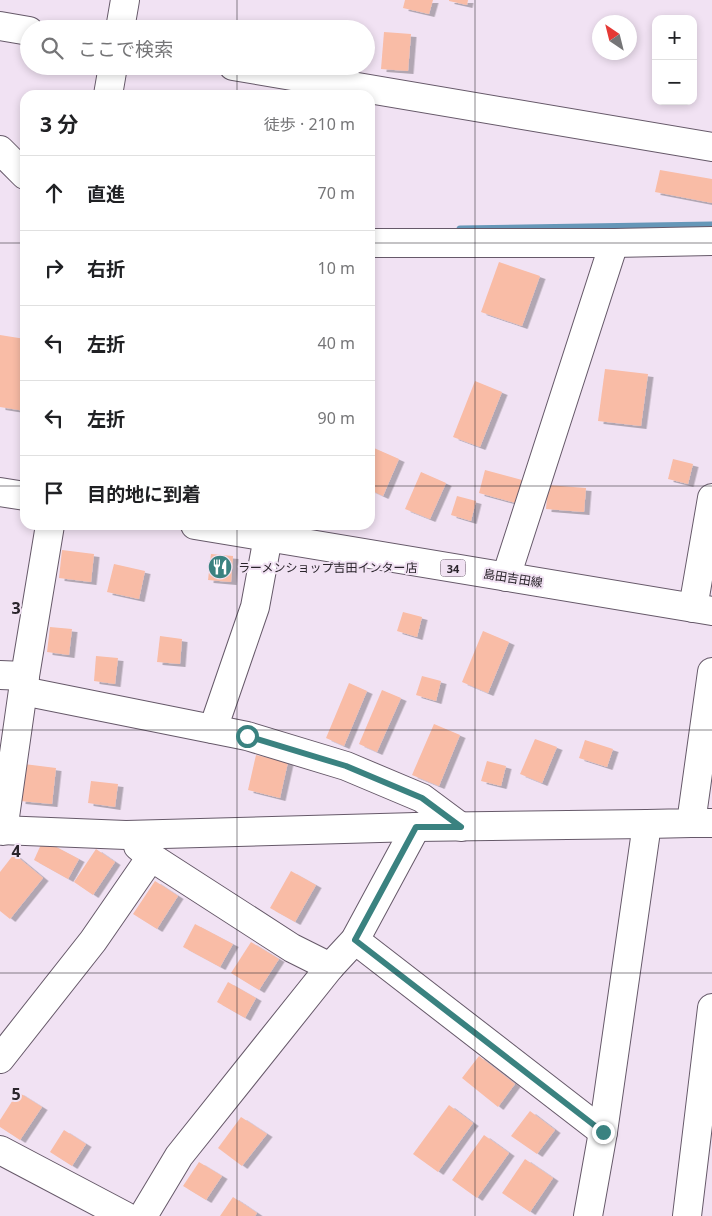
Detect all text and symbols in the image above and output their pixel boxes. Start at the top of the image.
north arrow [592,15,637,60]
map controls [652,15,697,105]
button: + [652,15,697,60]
search box [20,20,375,75]
icon: search [38,34,66,62]
text: ここで検索 [78,36,173,62]
button: − [652,60,697,105]
text: 3 分 [40,110,78,138]
text: 徒歩 · 210 m [264,113,355,135]
icon: ahead [40,179,68,207]
text: 直進 [87,181,125,207]
text: 70 m [318,182,355,204]
icon: right [40,254,68,282]
text: 右折 [87,256,125,282]
text: 10 m [318,257,355,279]
icon: left [40,329,68,357]
text: 左折 [87,331,125,357]
text: 40 m [318,332,355,354]
icon: left [40,404,68,432]
text: 左折 [87,406,125,432]
text: 90 m [318,407,355,429]
icon: arrive [40,479,68,507]
text: 目的地に到着 [87,481,201,507]
restaurant icon: ラーメンショップ吉田インター店 [207,554,233,580]
place label: ラーメンショップ吉田インター店 [238,559,418,576]
road number: 34 [440,560,466,576]
street label: 島田吉田線 [482,565,544,591]
text: 3 [11,597,21,619]
route start [236,725,259,748]
text: 4 [11,840,21,862]
text: 5 [11,1083,21,1105]
route end [592,1121,615,1144]

